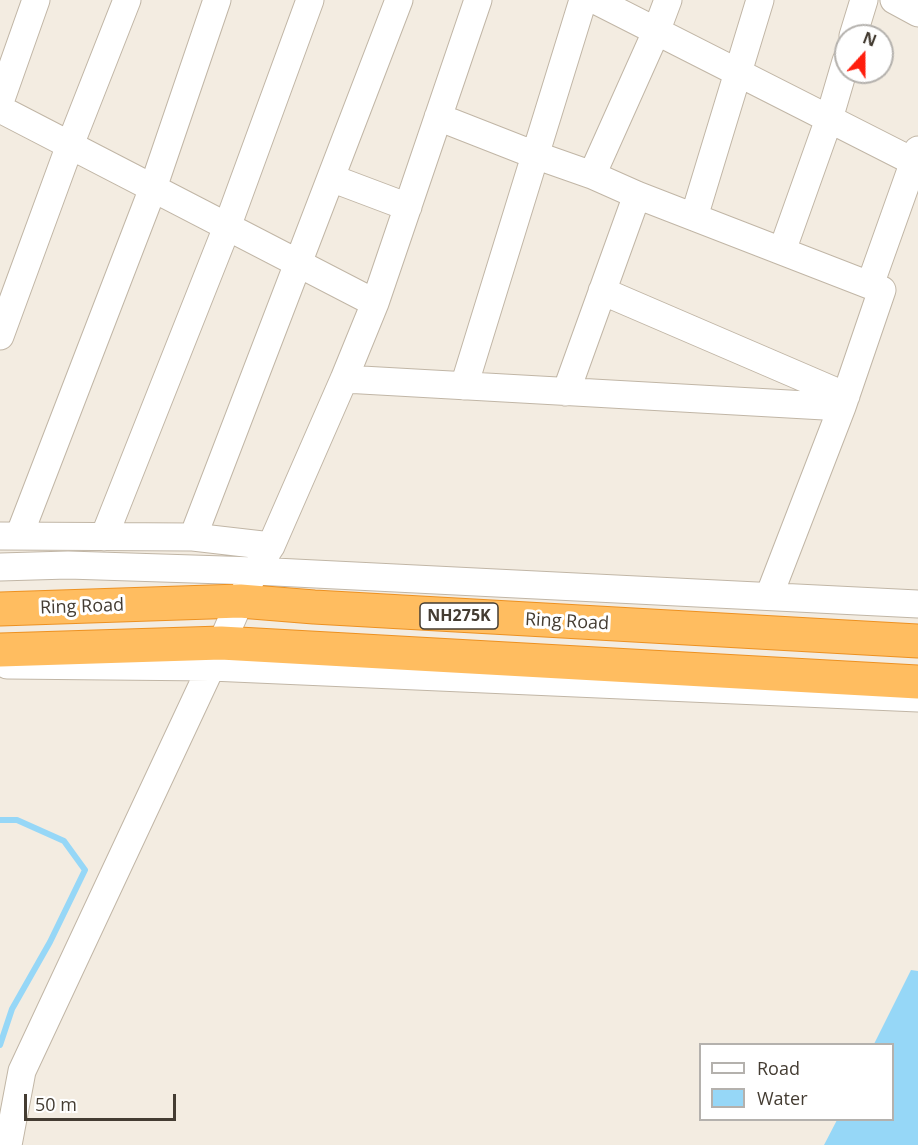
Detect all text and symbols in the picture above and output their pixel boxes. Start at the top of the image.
north arrow [834,24,894,84]
text: N [860,26,880,52]
street label: Ring Road [40,595,124,619]
road number: NH275K [420,603,498,629]
street label: Ring Road [524,609,610,635]
legend [699,1043,894,1121]
text: Road [757,1056,800,1080]
scale bar [27,1082,178,1120]
text: Water [757,1086,808,1110]
text: 50 m [35,1092,77,1116]

